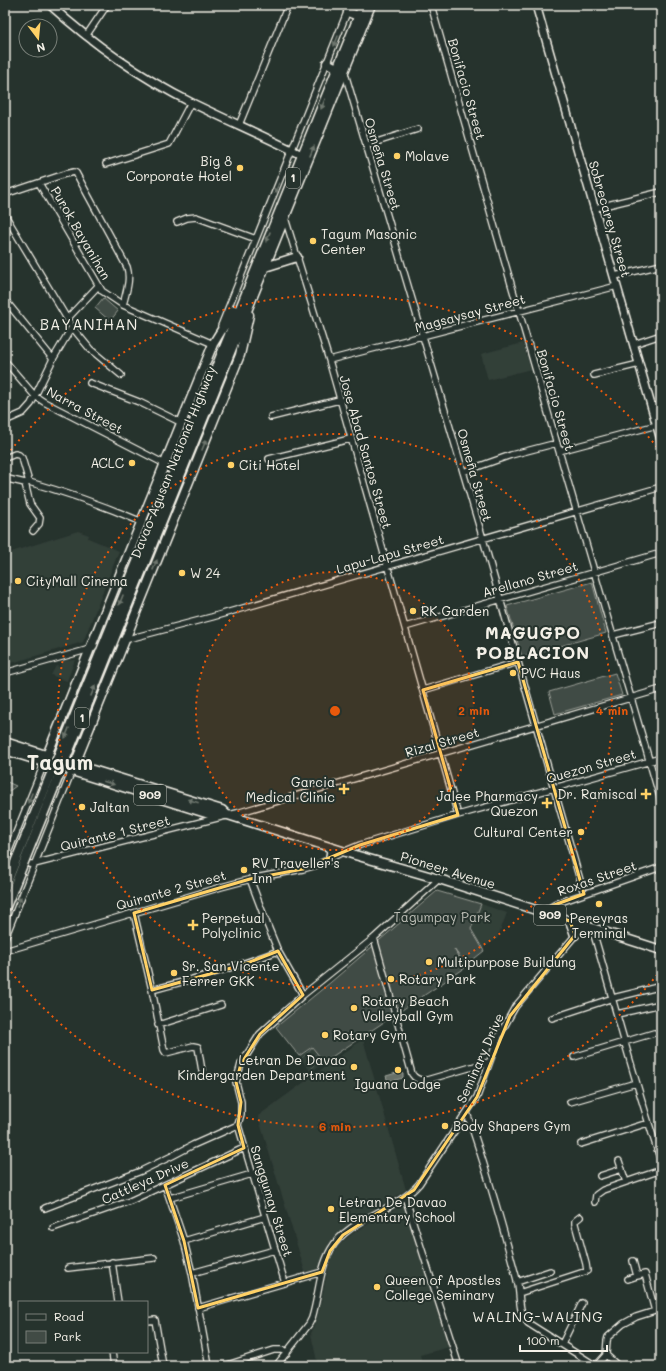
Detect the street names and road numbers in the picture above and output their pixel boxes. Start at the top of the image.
street label: Bonifacio Street [445,36,490,142]
street label: Osmeña Street [361,116,406,212]
street label: Sobrecarey Street [586,159,635,279]
road number: 1 [286,168,300,188]
street label: Purok Bayanihan [48,183,115,283]
street label: Magsaysay Street [413,289,527,335]
street label: Bonifacio Street [534,347,579,453]
street label: Davao-Agusan National Highway [126,363,219,560]
street label: Jose Abad Santos Street [336,373,397,531]
street label: Narra Street [44,382,127,437]
street label: Osmeña Street [454,426,497,524]
street label: Lapu-Lapu Street [334,530,446,577]
street label: Arellano Street [480,557,580,600]
road number: 1 [75,708,89,728]
street label: Rizal Street [403,723,481,760]
street label: Quezon Street [544,744,638,787]
road number: 909 [134,785,166,805]
street label: Quirante 1 Street [58,811,172,854]
street label: Pioneer Avenue [399,847,498,892]
street label: Roxas Street [555,856,639,899]
street label: Quirante 2 Street [114,866,228,913]
road number: 909 [534,905,566,925]
street label: Seminary Drive [452,1010,507,1105]
street label: Sanggumay Street [247,1143,298,1259]
street label: Cattleya Drive [99,1154,191,1207]

